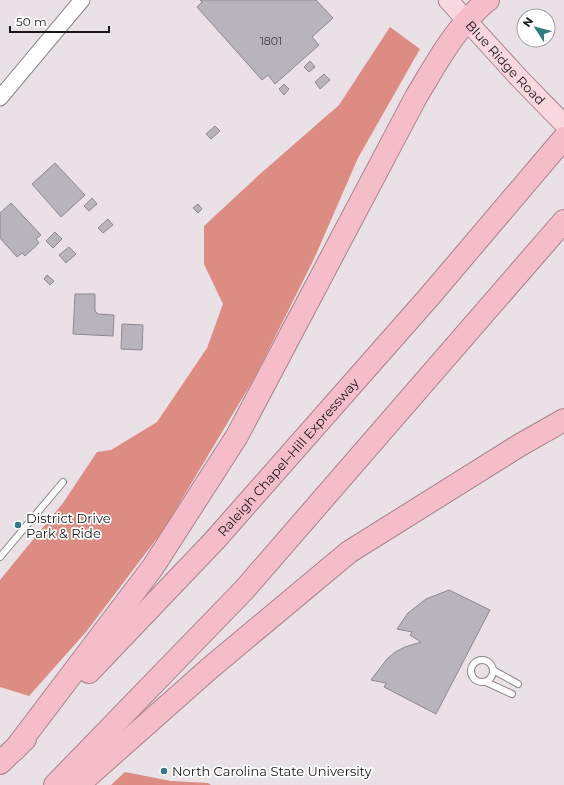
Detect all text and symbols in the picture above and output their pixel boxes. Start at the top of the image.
scale bar [10,8,109,34]
north arrow [516,8,556,48]
text: 50 m [16,14,47,29]
text: N [520,14,536,30]
street label: Blue Ridge Road [463,17,549,108]
house number: 1801 [260,34,282,48]
street label: Raleigh Chapel–Hill Expressway [214,374,362,539]
place label: District Drive Park & Ride [26,510,111,541]
marker: District Drive Park & Ride [13,520,23,530]
place label: North Carolina State University [172,763,372,779]
marker: North Carolina State University [159,766,169,776]

